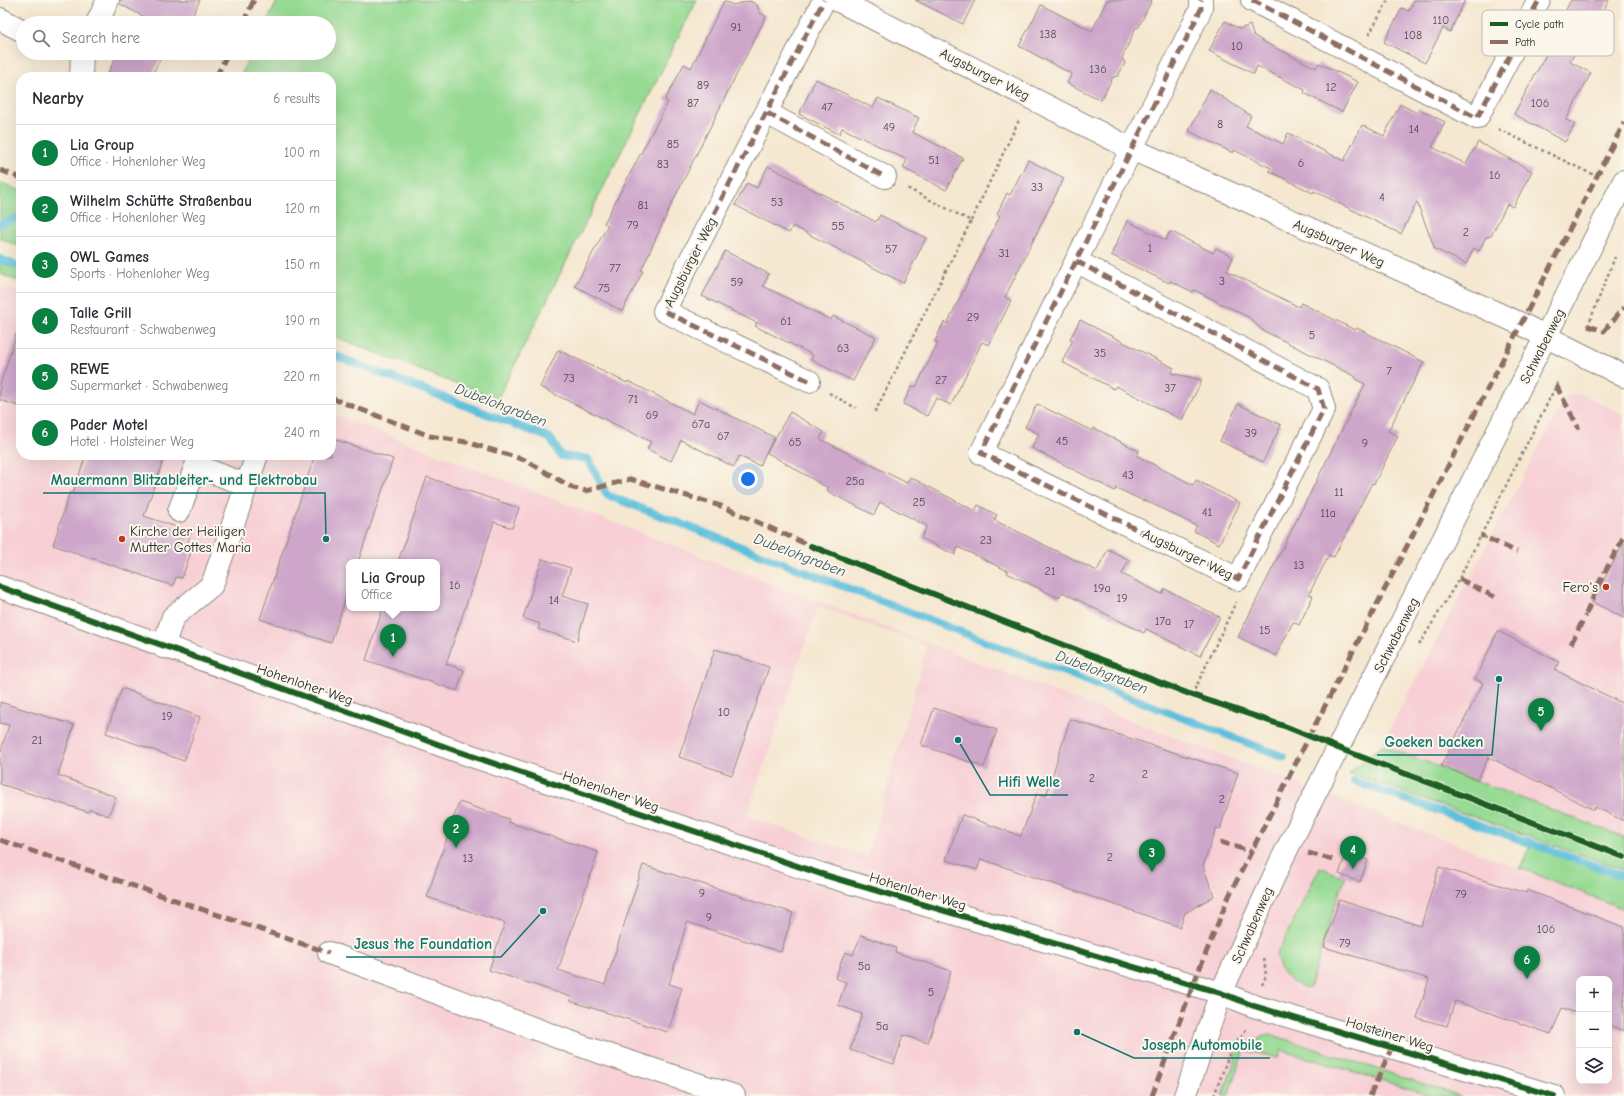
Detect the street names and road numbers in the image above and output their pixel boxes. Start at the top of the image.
street label: Augsburger Weg [937,44,1033,104]
street label: Augsburger Weg [660,214,720,310]
street label: Augsburger Weg [1290,216,1387,271]
street label: Schwabenweg [1516,306,1569,387]
street label: Augsburger Weg [1140,525,1236,584]
street label: Schwabenweg [1370,595,1423,676]
street label: Hohenloher Weg [254,660,355,709]
street label: Hohenloher Weg [560,767,661,816]
street label: Hohenloher Weg [867,869,968,914]
street label: Schwabenweg [1228,884,1277,966]
street label: Holsteiner Weg [1344,1013,1436,1056]

